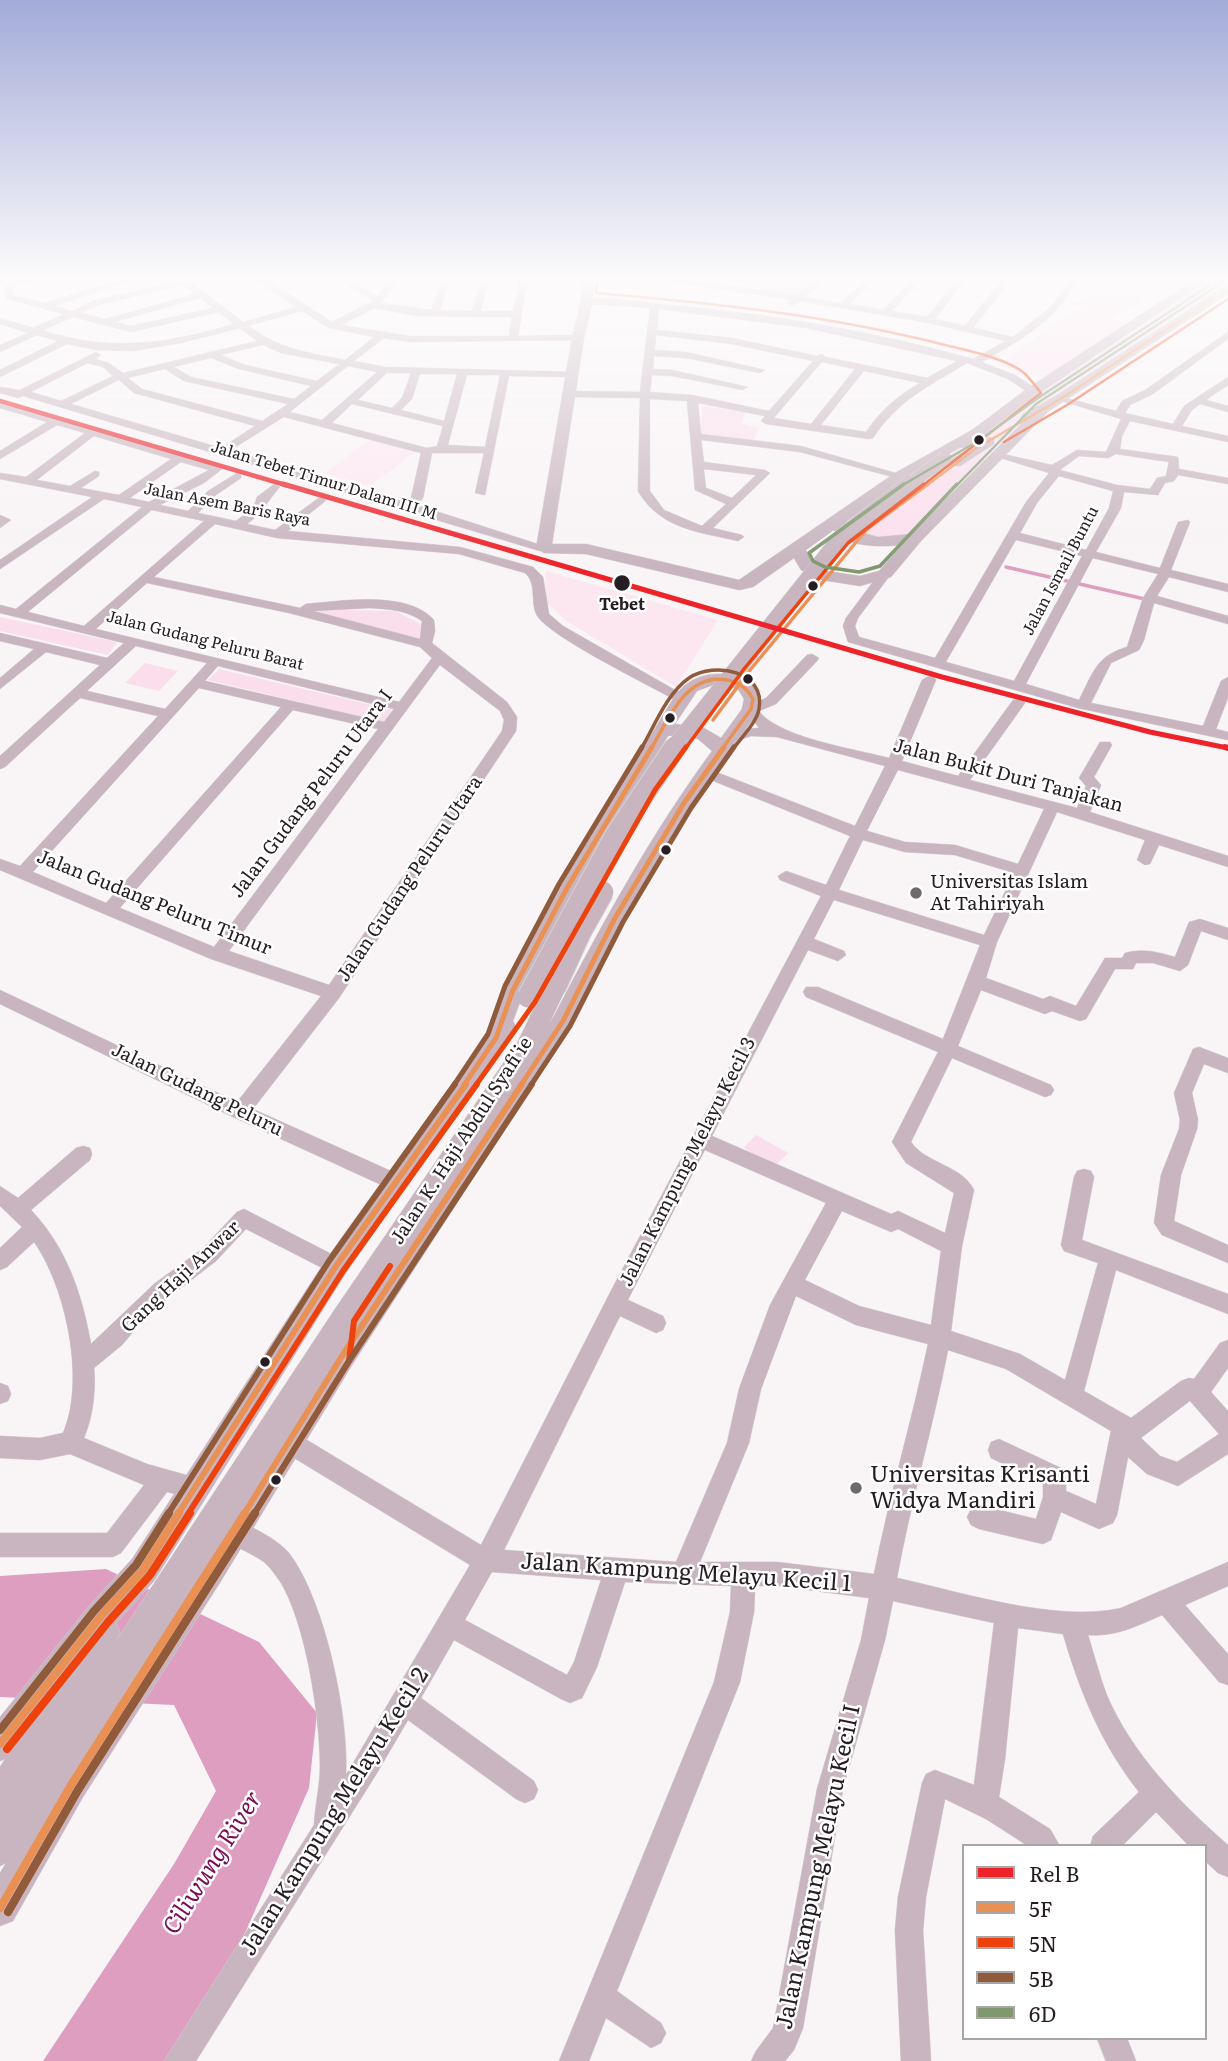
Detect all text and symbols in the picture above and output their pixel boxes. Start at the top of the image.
unlabelled marker [972,433,986,447]
street label: Jalan Tebet Timur Dalam III M [208,437,440,525]
street label: Jalan Asem Baris Raya [142,479,312,531]
street label: Jalan Ismail Buntu [1019,503,1103,639]
marker: Tebet [612,573,632,593]
unlabelled marker [806,579,820,593]
place label: Tebet [599,595,645,615]
street label: Jalan Gudang Peluru Barat [104,607,306,675]
unlabelled marker [741,672,755,686]
street label: Jalan Gudang Peluru Utara I [226,685,398,903]
unlabelled marker [663,711,677,725]
street label: Jalan Bukit Duri Tanjakan [891,734,1125,818]
street label: Jalan Gudang Peluru Utara [333,772,487,986]
unlabelled marker [659,843,673,857]
street label: Jalan Gudang Peluru Timur [33,845,275,961]
place label: Universitas Islam At Tahiriyah [930,871,1088,915]
marker: Universitas Islam At Tahiriyah [908,885,924,901]
street label: Jalan K. Haji Abdul Syafi'ie [386,1033,538,1249]
street label: Jalan Kampung Melayu Kecil 3 [615,1034,761,1290]
street label: Jalan Gudang Peluru [108,1039,286,1141]
street label: Gang Haji Anwar [117,1216,245,1338]
unlabelled marker [258,1355,272,1369]
place label: Universitas Krisanti Widya Mandiri [870,1461,1090,1515]
unlabelled marker [269,1473,283,1487]
marker: Universitas Krisanti Widya Mandiri [848,1480,864,1496]
street label: Jalan Kampung Melayu Kecil 1 [520,1548,852,1598]
street label: Jalan Kampung Melayu Kecil 2 [235,1663,435,1961]
street label: Jalan Kampung Melayu Kecil I [771,1702,867,2032]
water label: Ciliwung River [158,1786,268,1940]
legend [962,1844,1207,2040]
text: Rel B [1029,1857,1079,1888]
text: 5F [1029,1892,1053,1923]
text: 5N [1029,1927,1057,1958]
text: 5B [1029,1962,1054,1993]
text: 6D [1029,1997,1056,2028]

